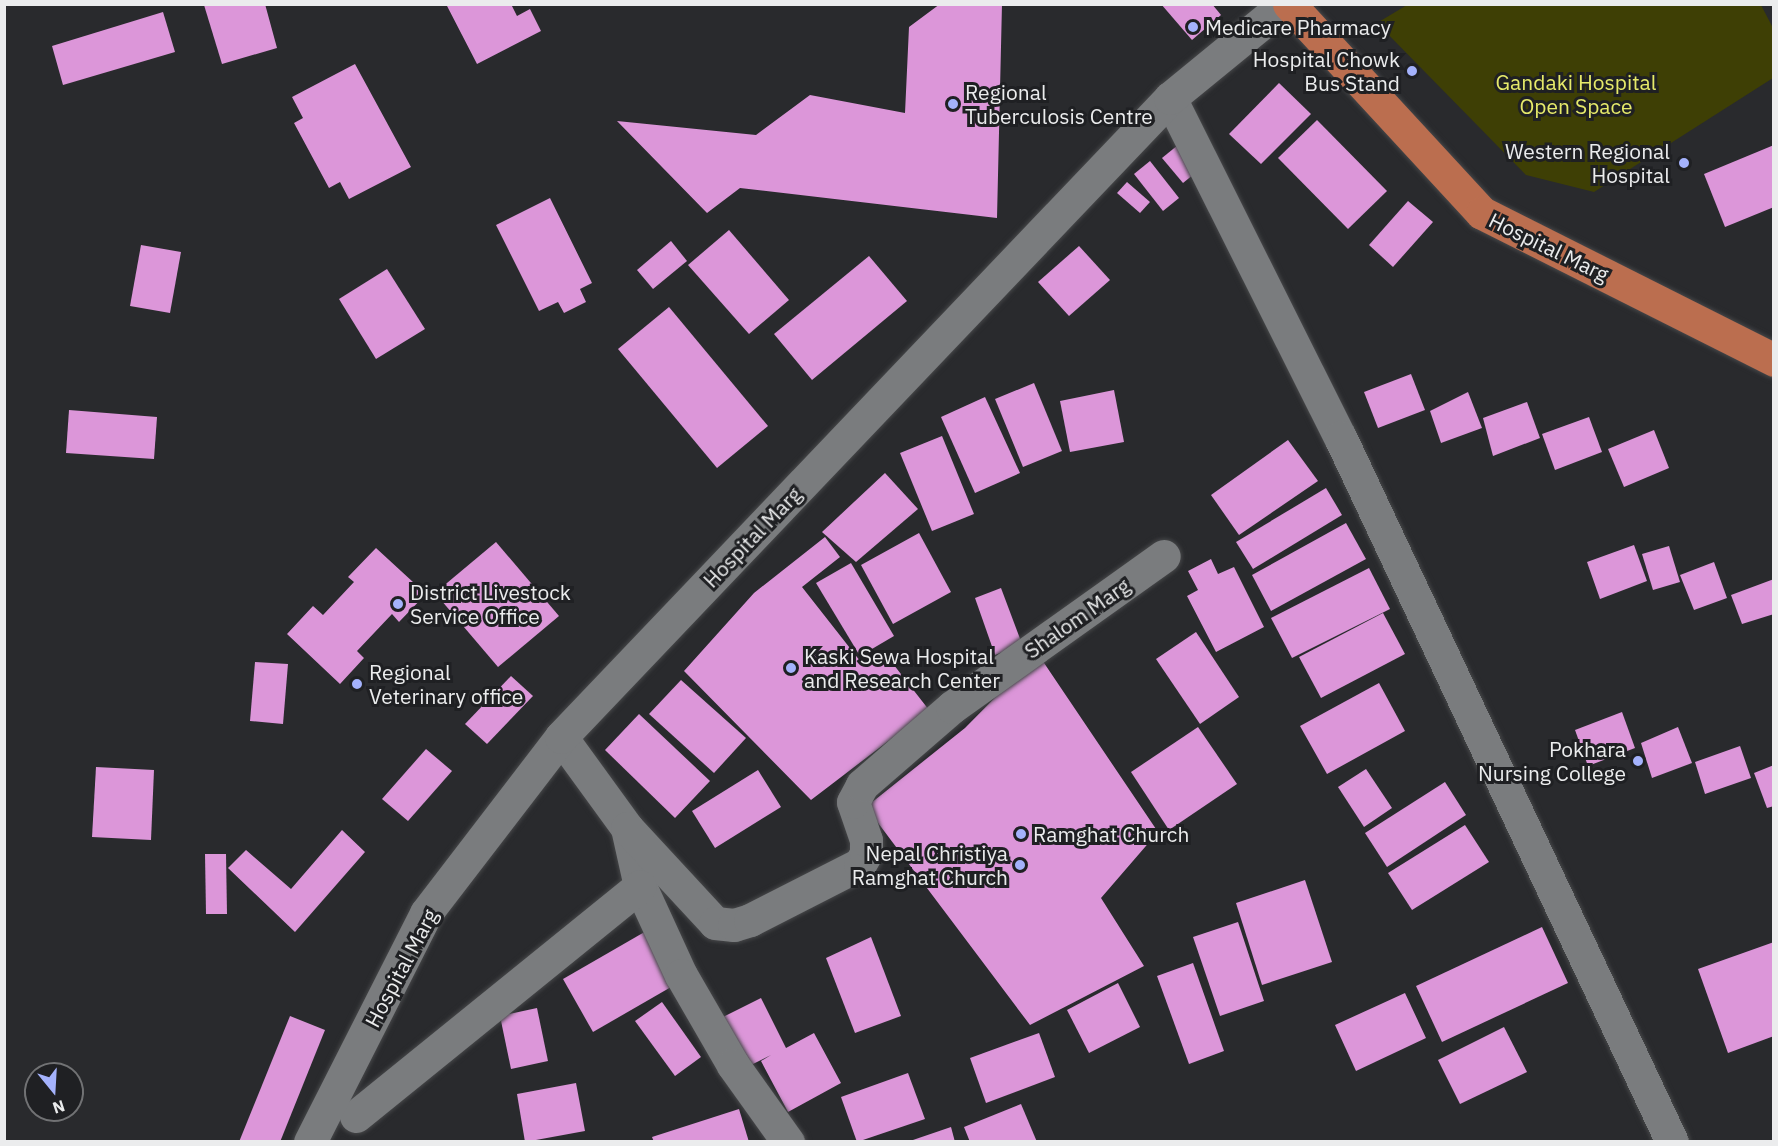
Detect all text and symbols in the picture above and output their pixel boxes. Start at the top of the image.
place label: Medicare Pharmacy [1205,14,1391,40]
marker: Medicare Pharmacy [1186,20,1200,34]
place label: Hospital Chowk Bus Stand [1253,46,1400,96]
marker: Hospital Chowk Bus Stand [1405,64,1419,78]
park label: Gandaki Hospital Open Space [1496,69,1656,119]
place label: Regional Tuberculosis Centre [965,79,1153,129]
marker: Regional Tuberculosis Centre [946,97,960,111]
place label: Western Regional Hospital [1505,138,1670,188]
marker: Western Regional Hospital [1675,154,1693,172]
street label: Hospital Marg [1485,207,1613,287]
street label: Hospital Marg [698,481,806,593]
street label: Shalom Marg [1020,572,1134,664]
place label: District Livestock Service Office [410,579,571,629]
marker: District Livestock Service Office [391,597,405,611]
place label: Kaski Sewa Hospital and Research Center [804,643,1000,693]
place label: Regional Veterinary office [369,659,523,709]
marker: Kaski Sewa Hospital and Research Center [782,659,800,677]
marker: Regional Veterinary office [350,677,364,691]
place label: Pokhara Nursing College [1478,736,1626,786]
marker: Pokhara Nursing College [1631,754,1645,768]
place label: Ramghat Church [1033,821,1189,847]
marker: Ramghat Church [1014,827,1028,841]
place label: Nepal Christiya Ramghat Church [852,840,1008,890]
marker: Nepal Christiya Ramghat Church [1013,858,1027,872]
street label: Hospital Marg [359,905,443,1031]
north arrow [24,1062,84,1122]
text: N [50,1096,68,1119]

